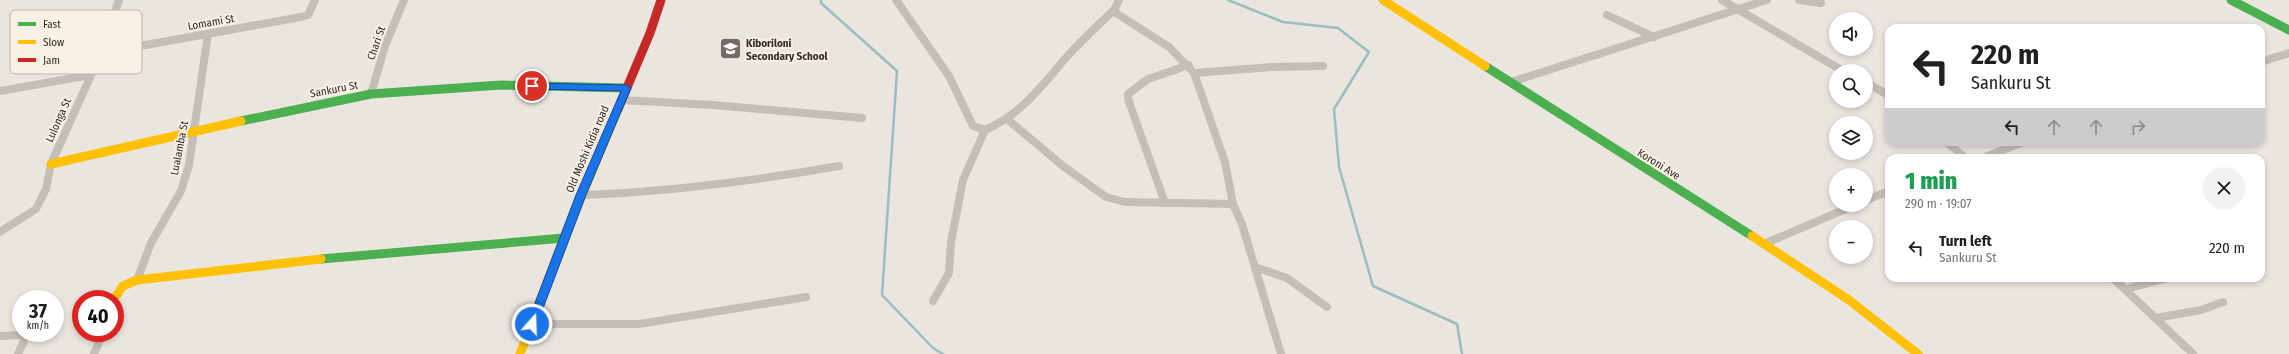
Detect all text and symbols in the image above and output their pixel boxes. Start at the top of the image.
legend [10,10,142,74]
street label: Lomami St [187,12,236,33]
map controls [1829,12,1873,264]
button: sound [1829,12,1873,56]
text: Fast [43,18,61,31]
street label: Chari St [365,24,388,62]
text: Slow [43,36,64,49]
school or university icon: Kiboriloni Secondary School [717,36,743,62]
place label: Kiboriloni Secondary School [746,37,829,63]
text: 220 m [1971,38,2039,71]
icon: left [1905,40,1957,92]
text: Jam [43,54,60,67]
button: search [1829,64,1873,108]
pin [515,69,549,103]
text: Sankuru St [1971,72,2051,94]
icon: arrive [521,75,543,97]
street label: Sankuru St [309,78,360,101]
street label: Lulonga St [43,96,74,144]
street label: Old Moshi Kidia road [563,104,612,195]
button: layers [1829,116,1873,160]
icon: left [2001,116,2023,138]
icon: ahead [2043,116,2065,138]
icon: ahead [2085,116,2107,138]
icon: right [2127,116,2149,138]
street label: Lualamba St [168,119,191,176]
street label: Koroni Ave [1635,146,1683,183]
text: 1 min [1905,167,1957,195]
button: close [2203,167,2245,209]
button: + [1829,168,1873,212]
text: 290 m · 19:07 [1905,196,1972,211]
button: − [1829,220,1873,264]
text: Turn left [1939,232,1992,250]
icon: left [1905,237,1927,259]
text: 220 m [2209,239,2245,257]
text: Sankuru St [1939,250,1997,265]
speed limit sign: 40 [72,290,124,342]
text: 37 [29,299,47,323]
position arrow [511,303,553,345]
text: km/h [27,320,49,332]

